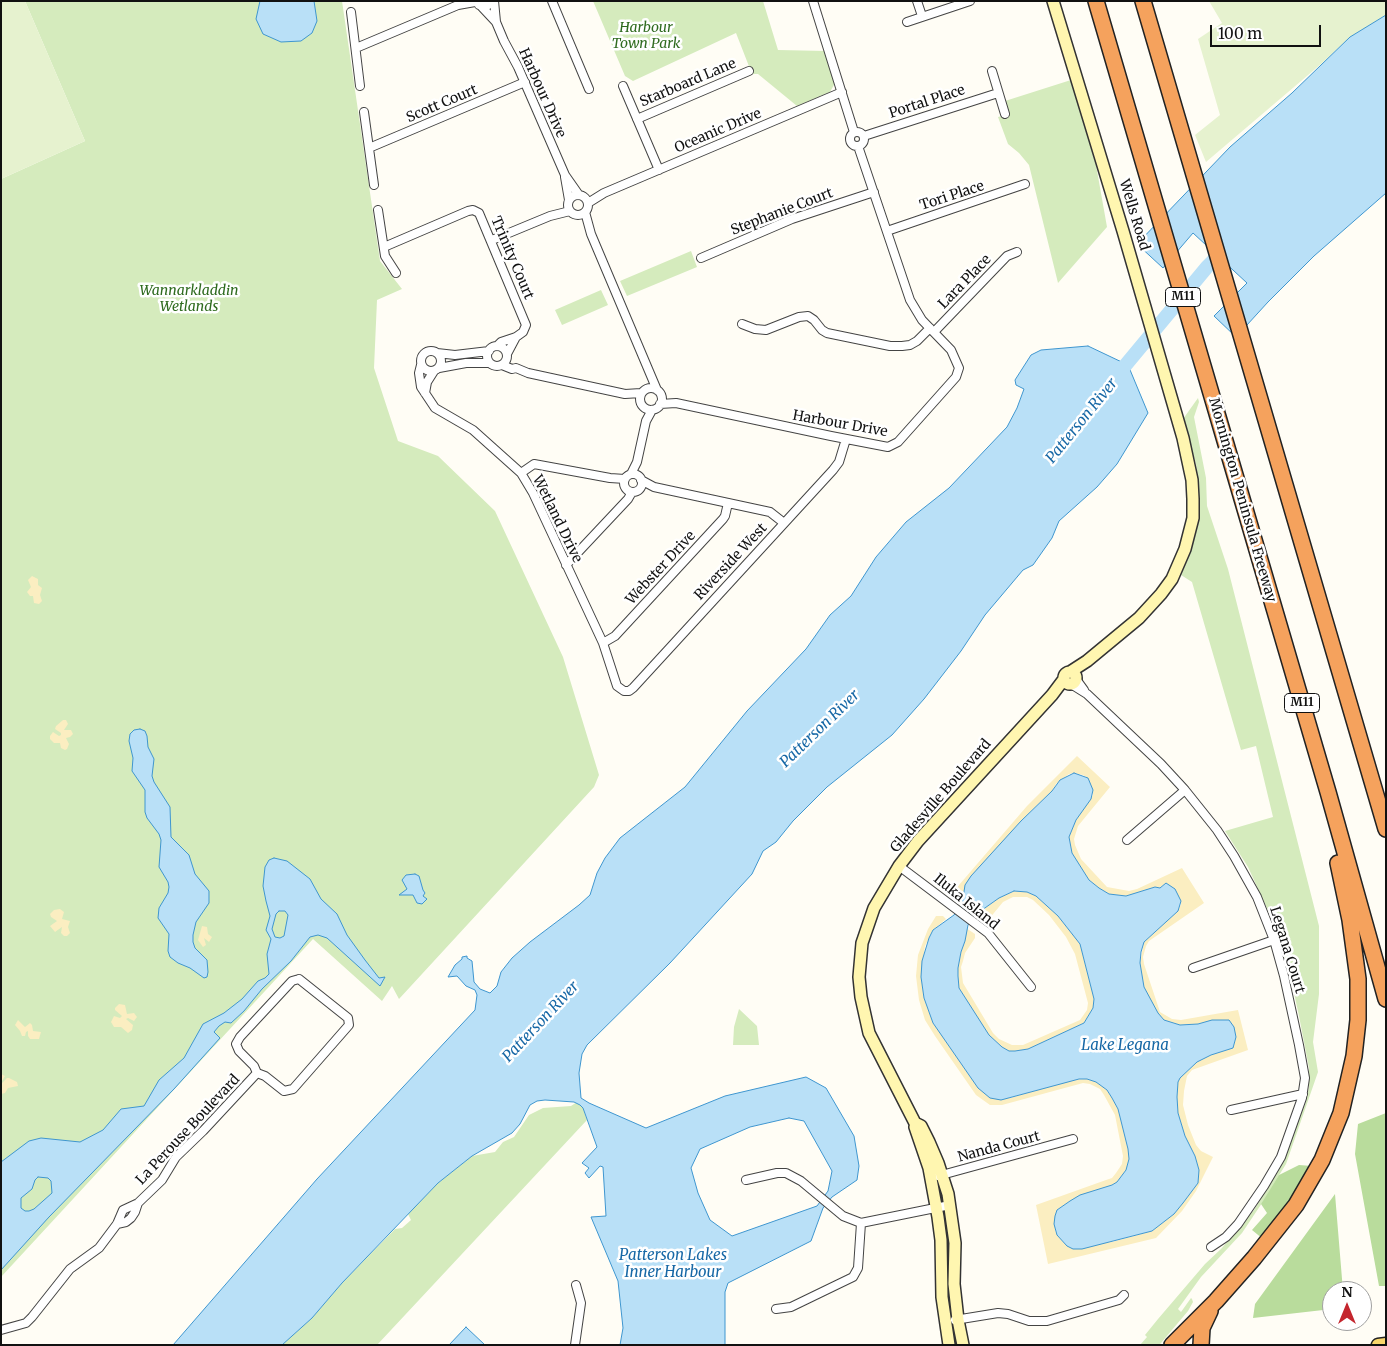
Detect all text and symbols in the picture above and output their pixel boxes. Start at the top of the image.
scale bar [1212,15,1323,47]
park label: Harbour Town Park [612,20,680,52]
text: 100 m [1218,24,1262,43]
street label: Harbour Drive [515,46,569,140]
street label: Starboard Lane [637,55,739,111]
street label: Scott Court [404,82,480,126]
street label: Portal Place [887,82,967,122]
street label: Oceanic Drive [672,105,764,157]
street label: Wells Road [1115,177,1153,253]
street label: Tori Place [918,178,986,214]
street label: Stephanie Court [729,185,835,239]
street label: Trinity Court [487,214,537,302]
street label: Lara Place [935,251,995,313]
park label: Wannarkladdin Wetlands [139,283,239,316]
road number: M11 [1166,288,1200,306]
water label: Patterson River [1042,375,1122,467]
street label: Mornington Peninsula Freeway [1205,396,1279,604]
street label: Harbour Drive [791,407,889,441]
street label: Wetland Drive [529,472,585,566]
street label: Riverside West [691,520,771,604]
street label: Webster Drive [623,528,699,608]
water label: Patterson River [776,687,864,771]
road number: M11 [1284,694,1320,712]
street label: Gladesville Boulevard [887,736,995,856]
street label: Iluka Island [930,871,1002,933]
street label: Legana Court [1266,905,1308,995]
water label: Patterson River [499,978,583,1066]
water label: Lake Legana [1081,1037,1169,1055]
street label: La Perouse Boulevard [133,1071,243,1189]
street label: Nanda Court [956,1128,1042,1166]
water label: Patterson Lakes Inner Harbour [619,1247,727,1282]
north arrow [1322,1281,1372,1331]
text: N [1341,1283,1353,1301]

